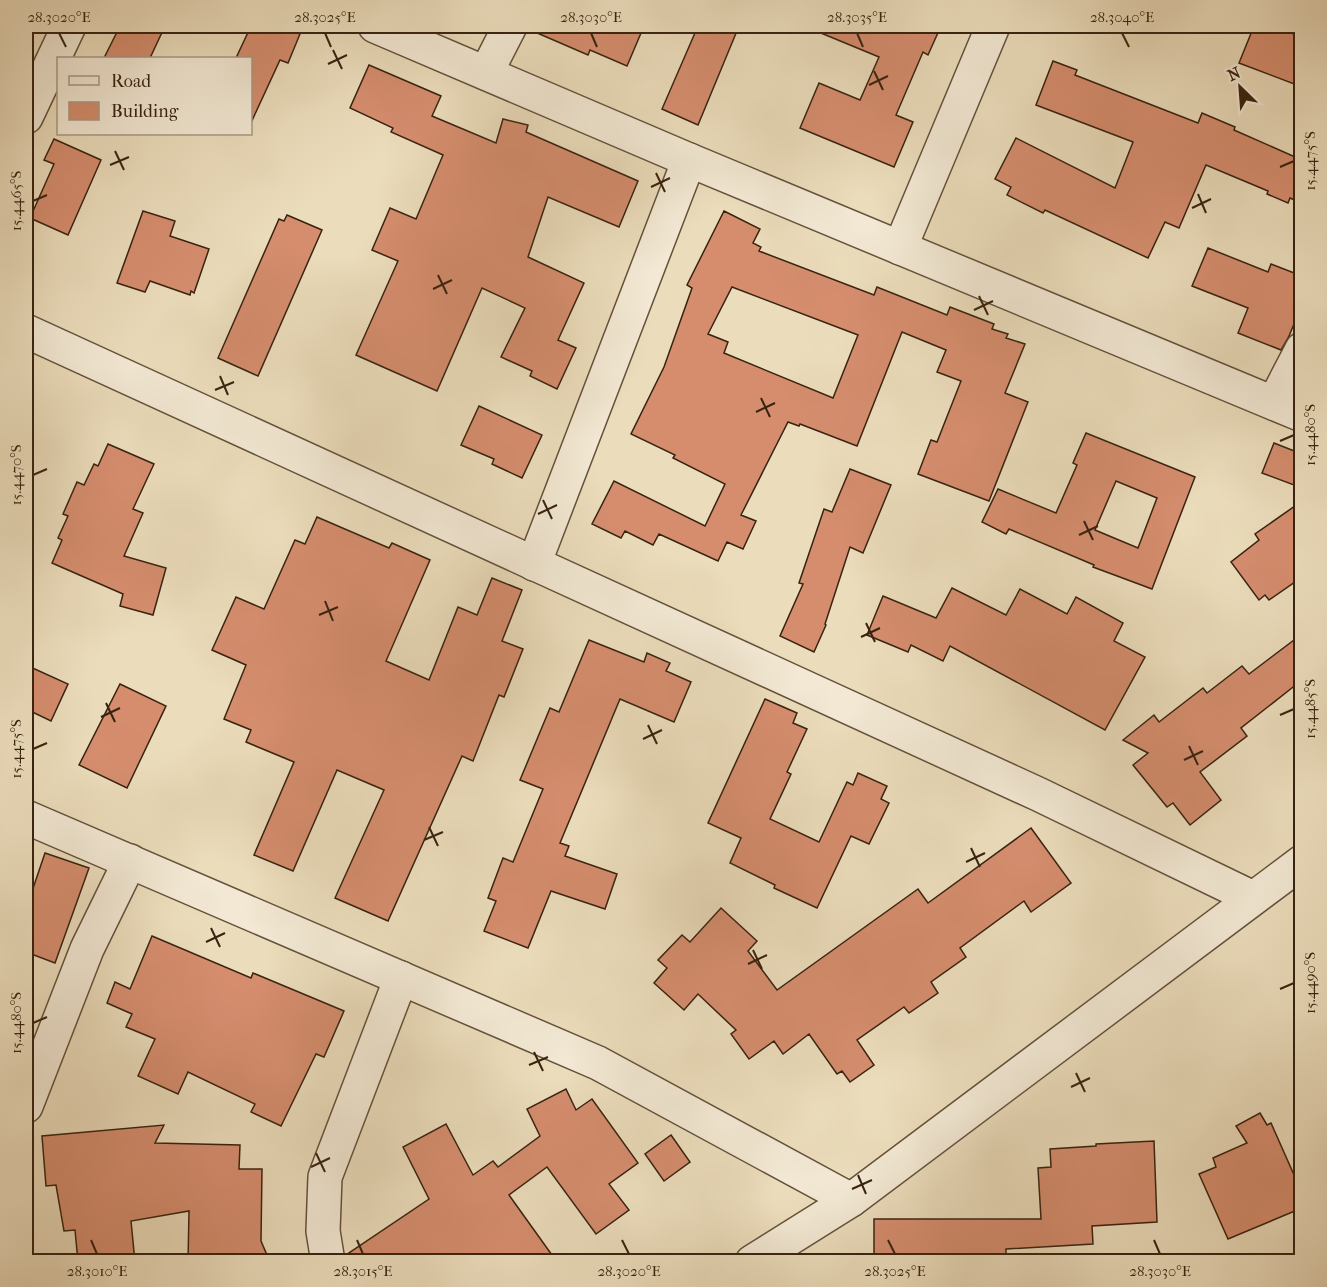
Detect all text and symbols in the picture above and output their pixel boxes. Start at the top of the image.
text: 28.3020°E [27,8,91,26]
text: 28.3025°E [294,8,356,26]
text: 28.3030°E [560,8,622,26]
text: 28.3035°E [827,8,887,26]
text: 28.3040°E [1090,8,1154,26]
legend [57,57,252,135]
north arrow [1210,57,1270,117]
text: N [1224,62,1244,85]
text: Road [111,71,151,92]
text: Building [111,101,179,122]
text: 15.4475°S [1301,131,1319,191]
text: 15.4465°S [7,170,25,231]
text: 15.4480°S [1301,404,1319,466]
text: 15.4470°S [7,444,25,506]
text: 15.4485°S [1301,679,1319,739]
text: 15.4475°S [7,719,25,779]
text: 15.4490°S [1301,952,1319,1014]
text: 15.4480°S [7,992,25,1054]
text: 28.3010°E [67,1262,127,1280]
text: 28.3015°E [334,1262,392,1280]
text: 28.3020°E [597,1262,661,1280]
text: 28.3025°E [864,1262,926,1280]
text: 28.3030°E [1129,1262,1191,1280]

